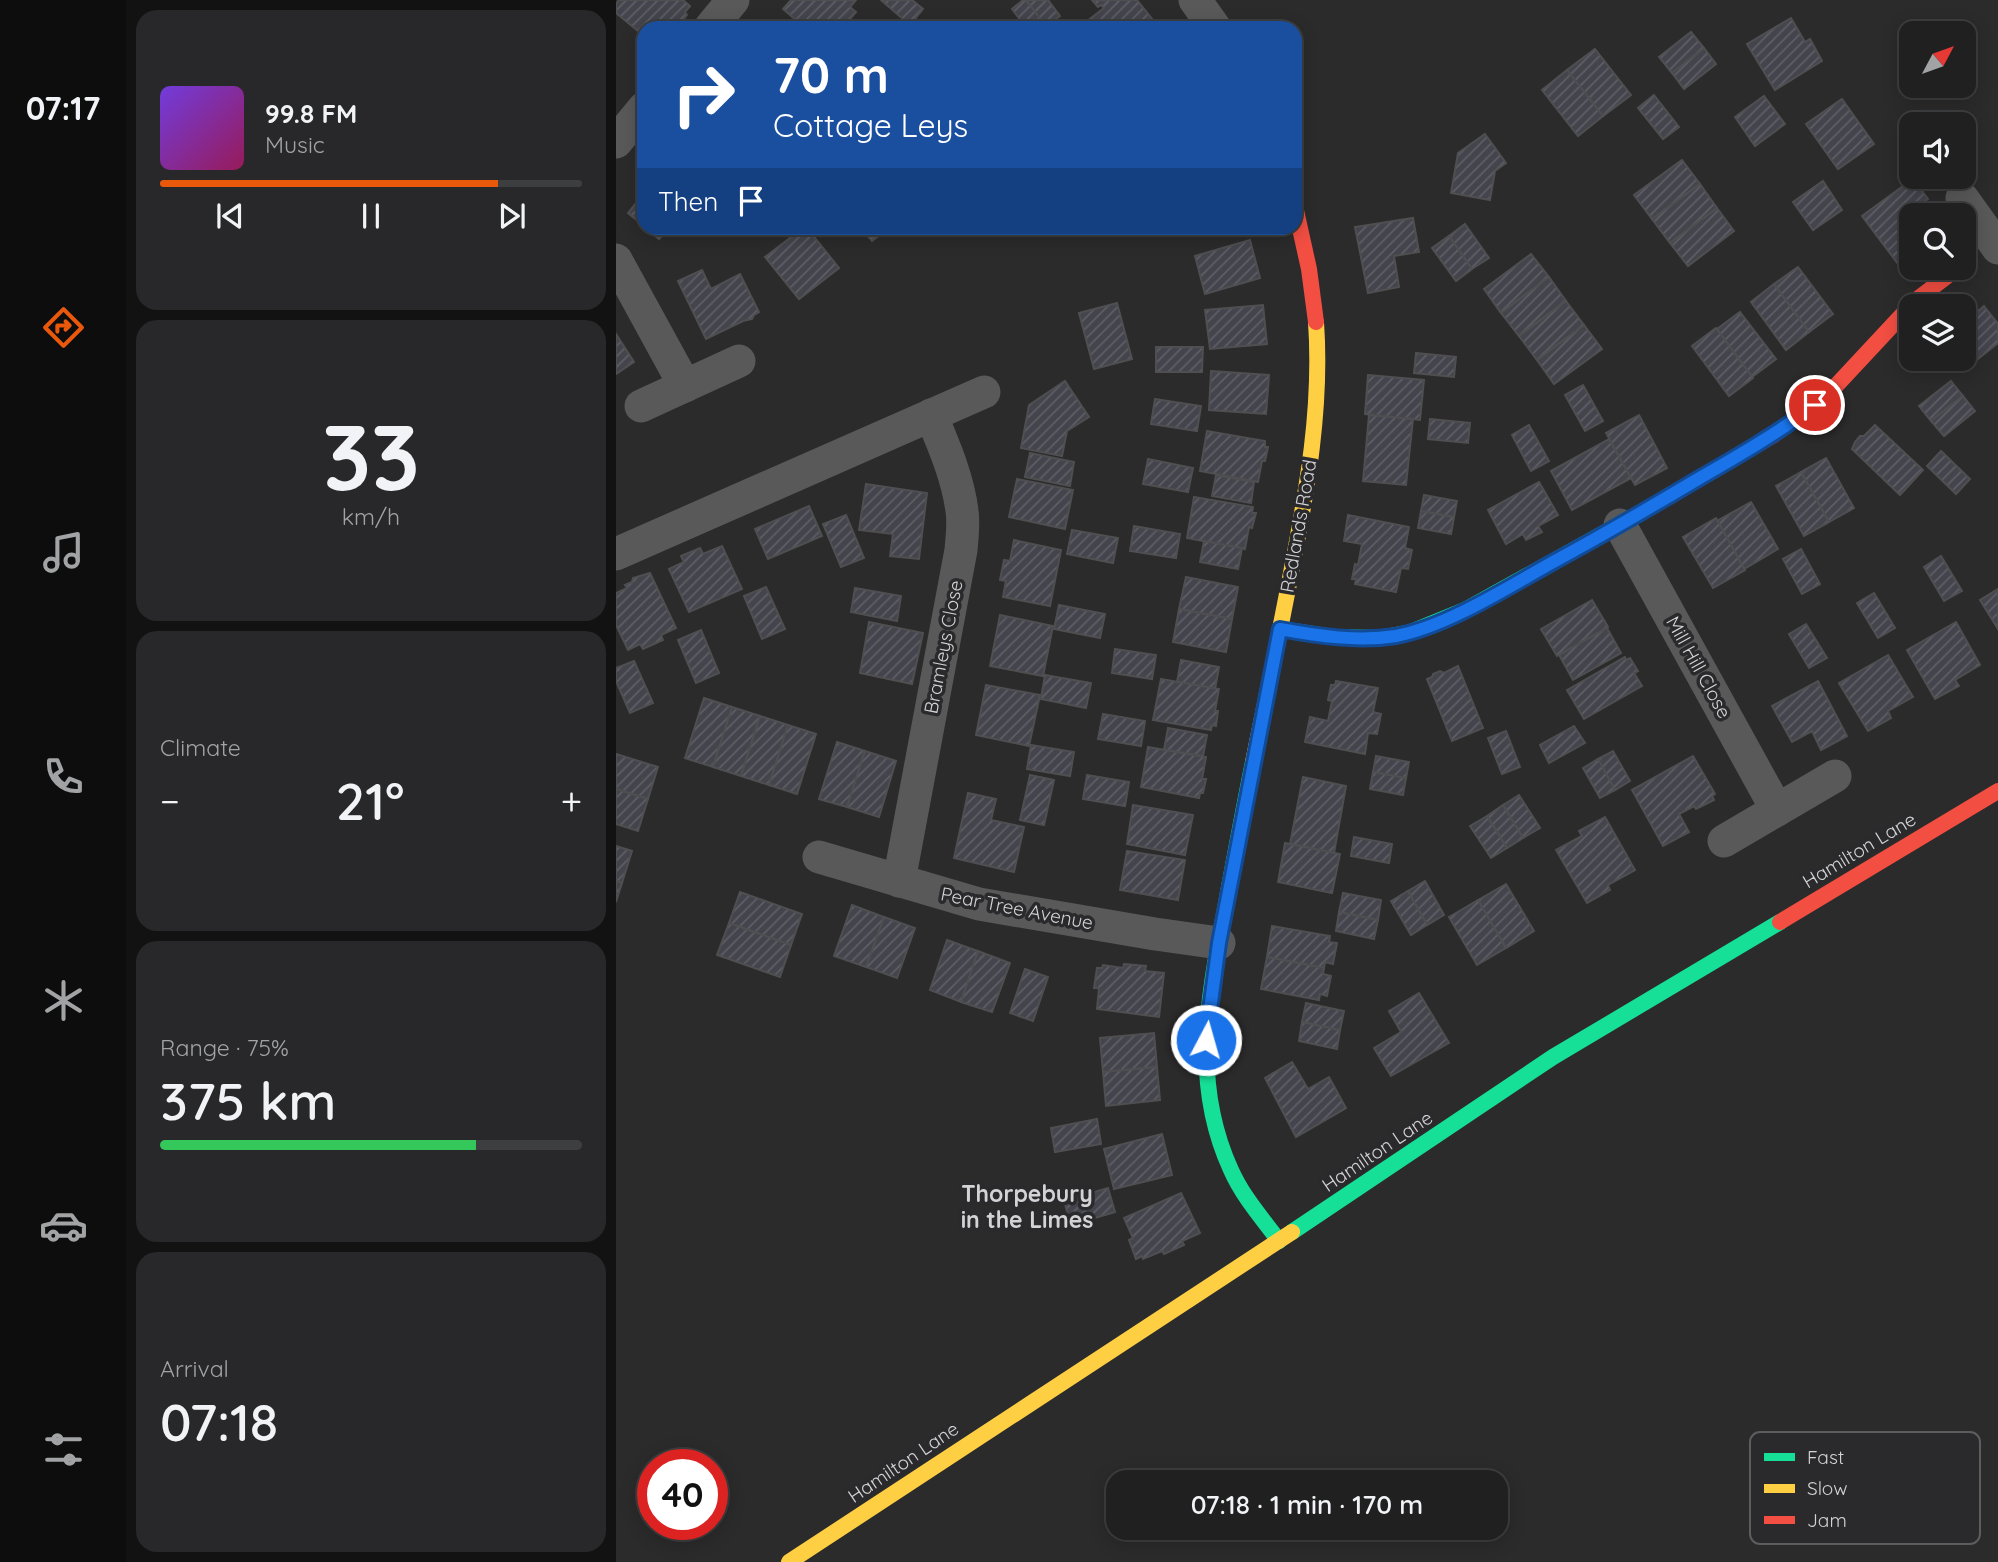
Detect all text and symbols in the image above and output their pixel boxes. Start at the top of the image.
north arrow [1899,21,1976,98]
map controls [1899,21,1976,371]
text: 70 m [773,44,889,105]
icon: right [658,49,749,140]
text: 07:17 [26,88,100,128]
text: 99.8 FM [265,97,357,130]
text: Cottage Leys [773,105,968,145]
button: sound [1899,112,1976,189]
text: Music [265,130,325,159]
icon: arrive [732,182,770,220]
text: Then [658,185,718,218]
icon: previous [211,197,249,235]
icon: pause [352,197,390,235]
icon: next [493,197,531,235]
button: search [1899,203,1976,280]
button: layers [1899,294,1976,371]
icon: directions [39,303,88,352]
pin [1785,375,1845,435]
icon: arrive [1796,386,1834,424]
text: 33 [322,399,420,513]
street label: Redlands Road [1275,458,1321,594]
text: km/h [342,502,400,531]
icon: music [39,528,88,577]
street label: Bramleys Close [918,578,968,716]
street label: Mill Hill Close [1661,612,1737,722]
text: Climate [160,733,241,762]
icon: phone [39,752,88,801]
text: 21° [336,768,404,833]
text: − [160,777,180,825]
text: + [561,777,582,825]
street label: Hamilton Lane [1798,807,1920,893]
street label: Pear Tree Avenue [939,881,1095,935]
icon: climate [39,976,88,1025]
position arrow [1169,1003,1243,1077]
text: Range · 75% [160,1033,289,1062]
text: 375 km [160,1068,336,1133]
street label: Hamilton Lane [1317,1105,1437,1197]
district label: Thorpebury in the Limes [961,1179,1093,1234]
icon: car [39,1201,88,1250]
text: Arrival [160,1354,229,1383]
text: 07:18 [160,1389,278,1454]
street label: Hamilton Lane [843,1416,963,1508]
icon: filters [39,1425,88,1474]
legend [1750,1432,1980,1544]
text: Fast [1807,1445,1844,1469]
speed limit sign: 40 [637,1449,728,1540]
text: Slow [1807,1476,1848,1500]
text: 07:18 · 1 min · 170 m [1191,1488,1423,1521]
text: Jam [1807,1508,1847,1532]

